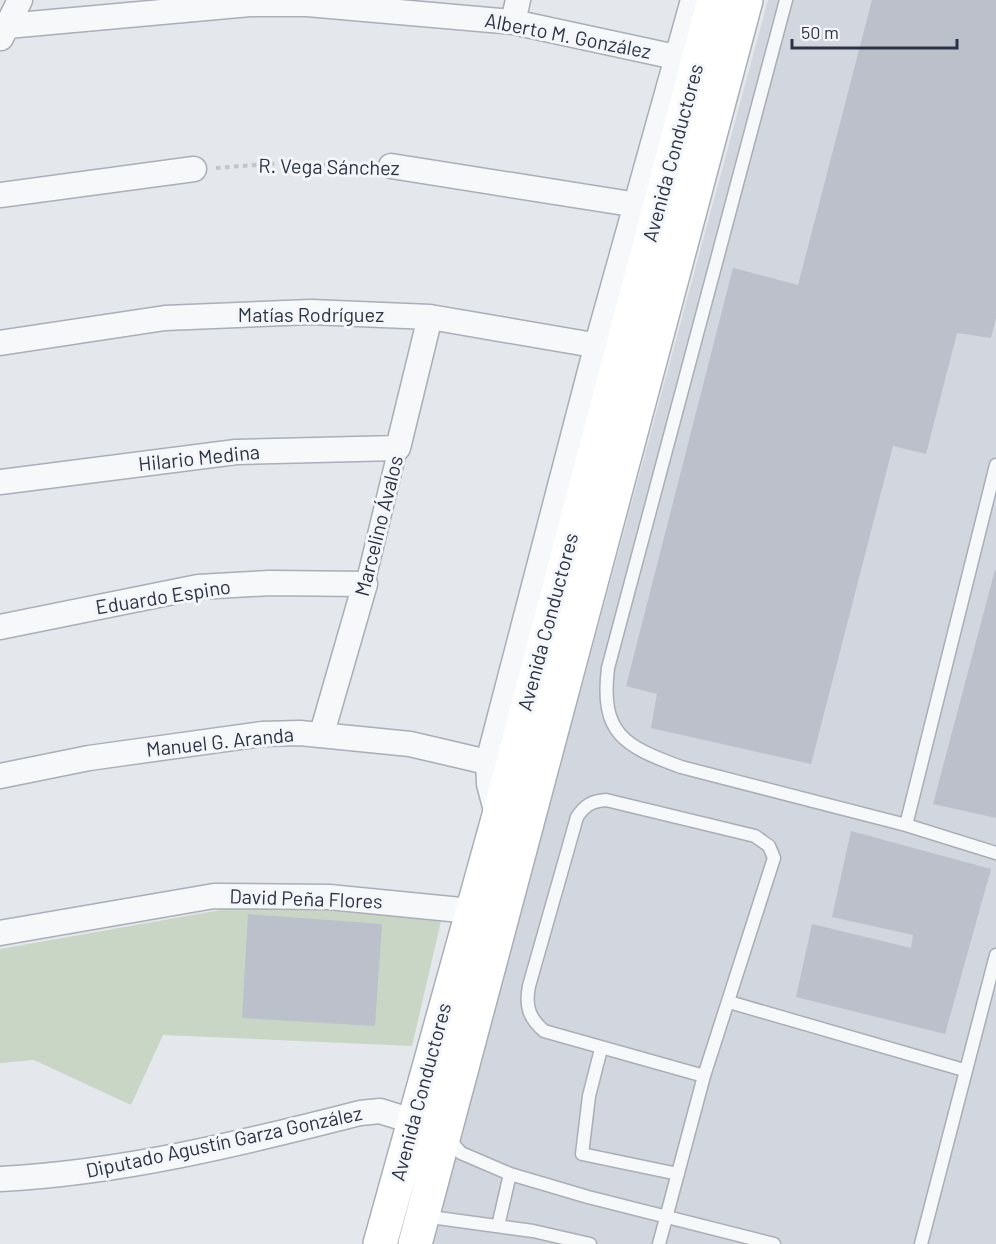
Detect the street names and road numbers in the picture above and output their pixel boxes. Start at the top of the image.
street label: Alberto M. González [483,7,653,63]
street label: Avenida Conductores [637,61,707,244]
street label: R. Vega Sánchez [258,153,400,179]
street label: Matías Rodríguez [238,302,384,326]
street label: Hilario Medina [137,439,261,475]
street label: Marcelino Ávalos [349,453,407,599]
street label: Avenida Conductores [512,530,582,713]
street label: Eduardo Espino [94,573,232,619]
street label: Manuel G. Aranda [145,721,295,761]
street label: David Peña Flores [229,883,383,913]
street label: Avenida Conductores [385,1000,455,1183]
street label: Diputado Agustín Garza González [84,1100,364,1182]

